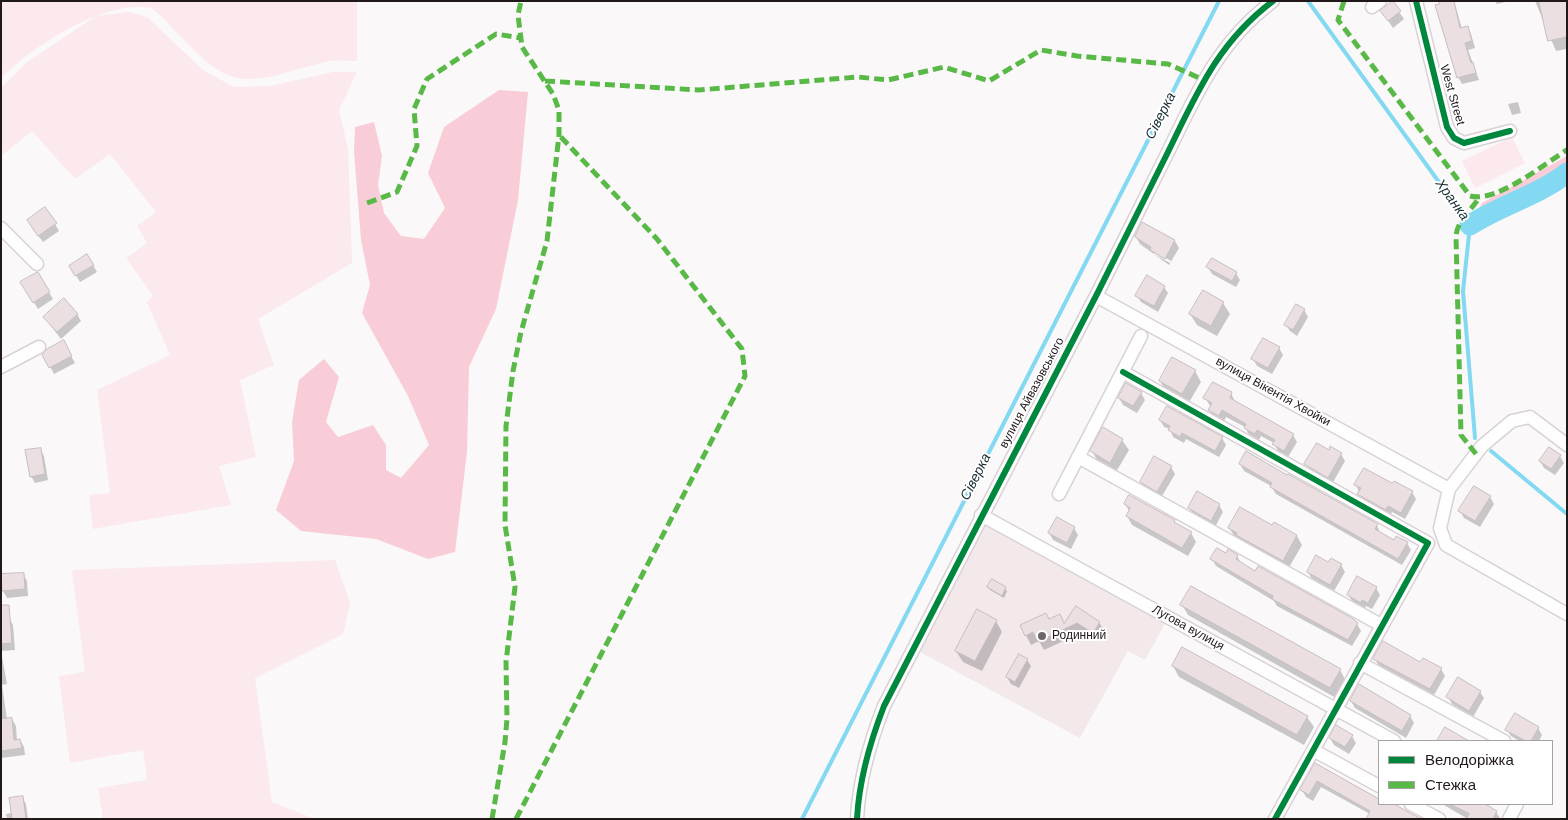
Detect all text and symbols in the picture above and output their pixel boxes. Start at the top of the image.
street label: West Street [1436,63,1468,127]
water label: Сіверка [1142,90,1180,142]
water label: Хранка [1431,176,1473,224]
street label: вулиця Айвазовського [997,335,1067,451]
street label: вулиця Вікентія Хвойки [1213,354,1333,430]
water label: Сіверка [957,451,995,503]
street label: Лугова вулиця [1150,602,1226,654]
place label: Родинний [1052,629,1106,643]
marker: Родинний [1036,630,1048,642]
legend [1378,740,1553,805]
text: Велодоріжка [1425,751,1514,768]
text: Стежка [1425,776,1476,793]

